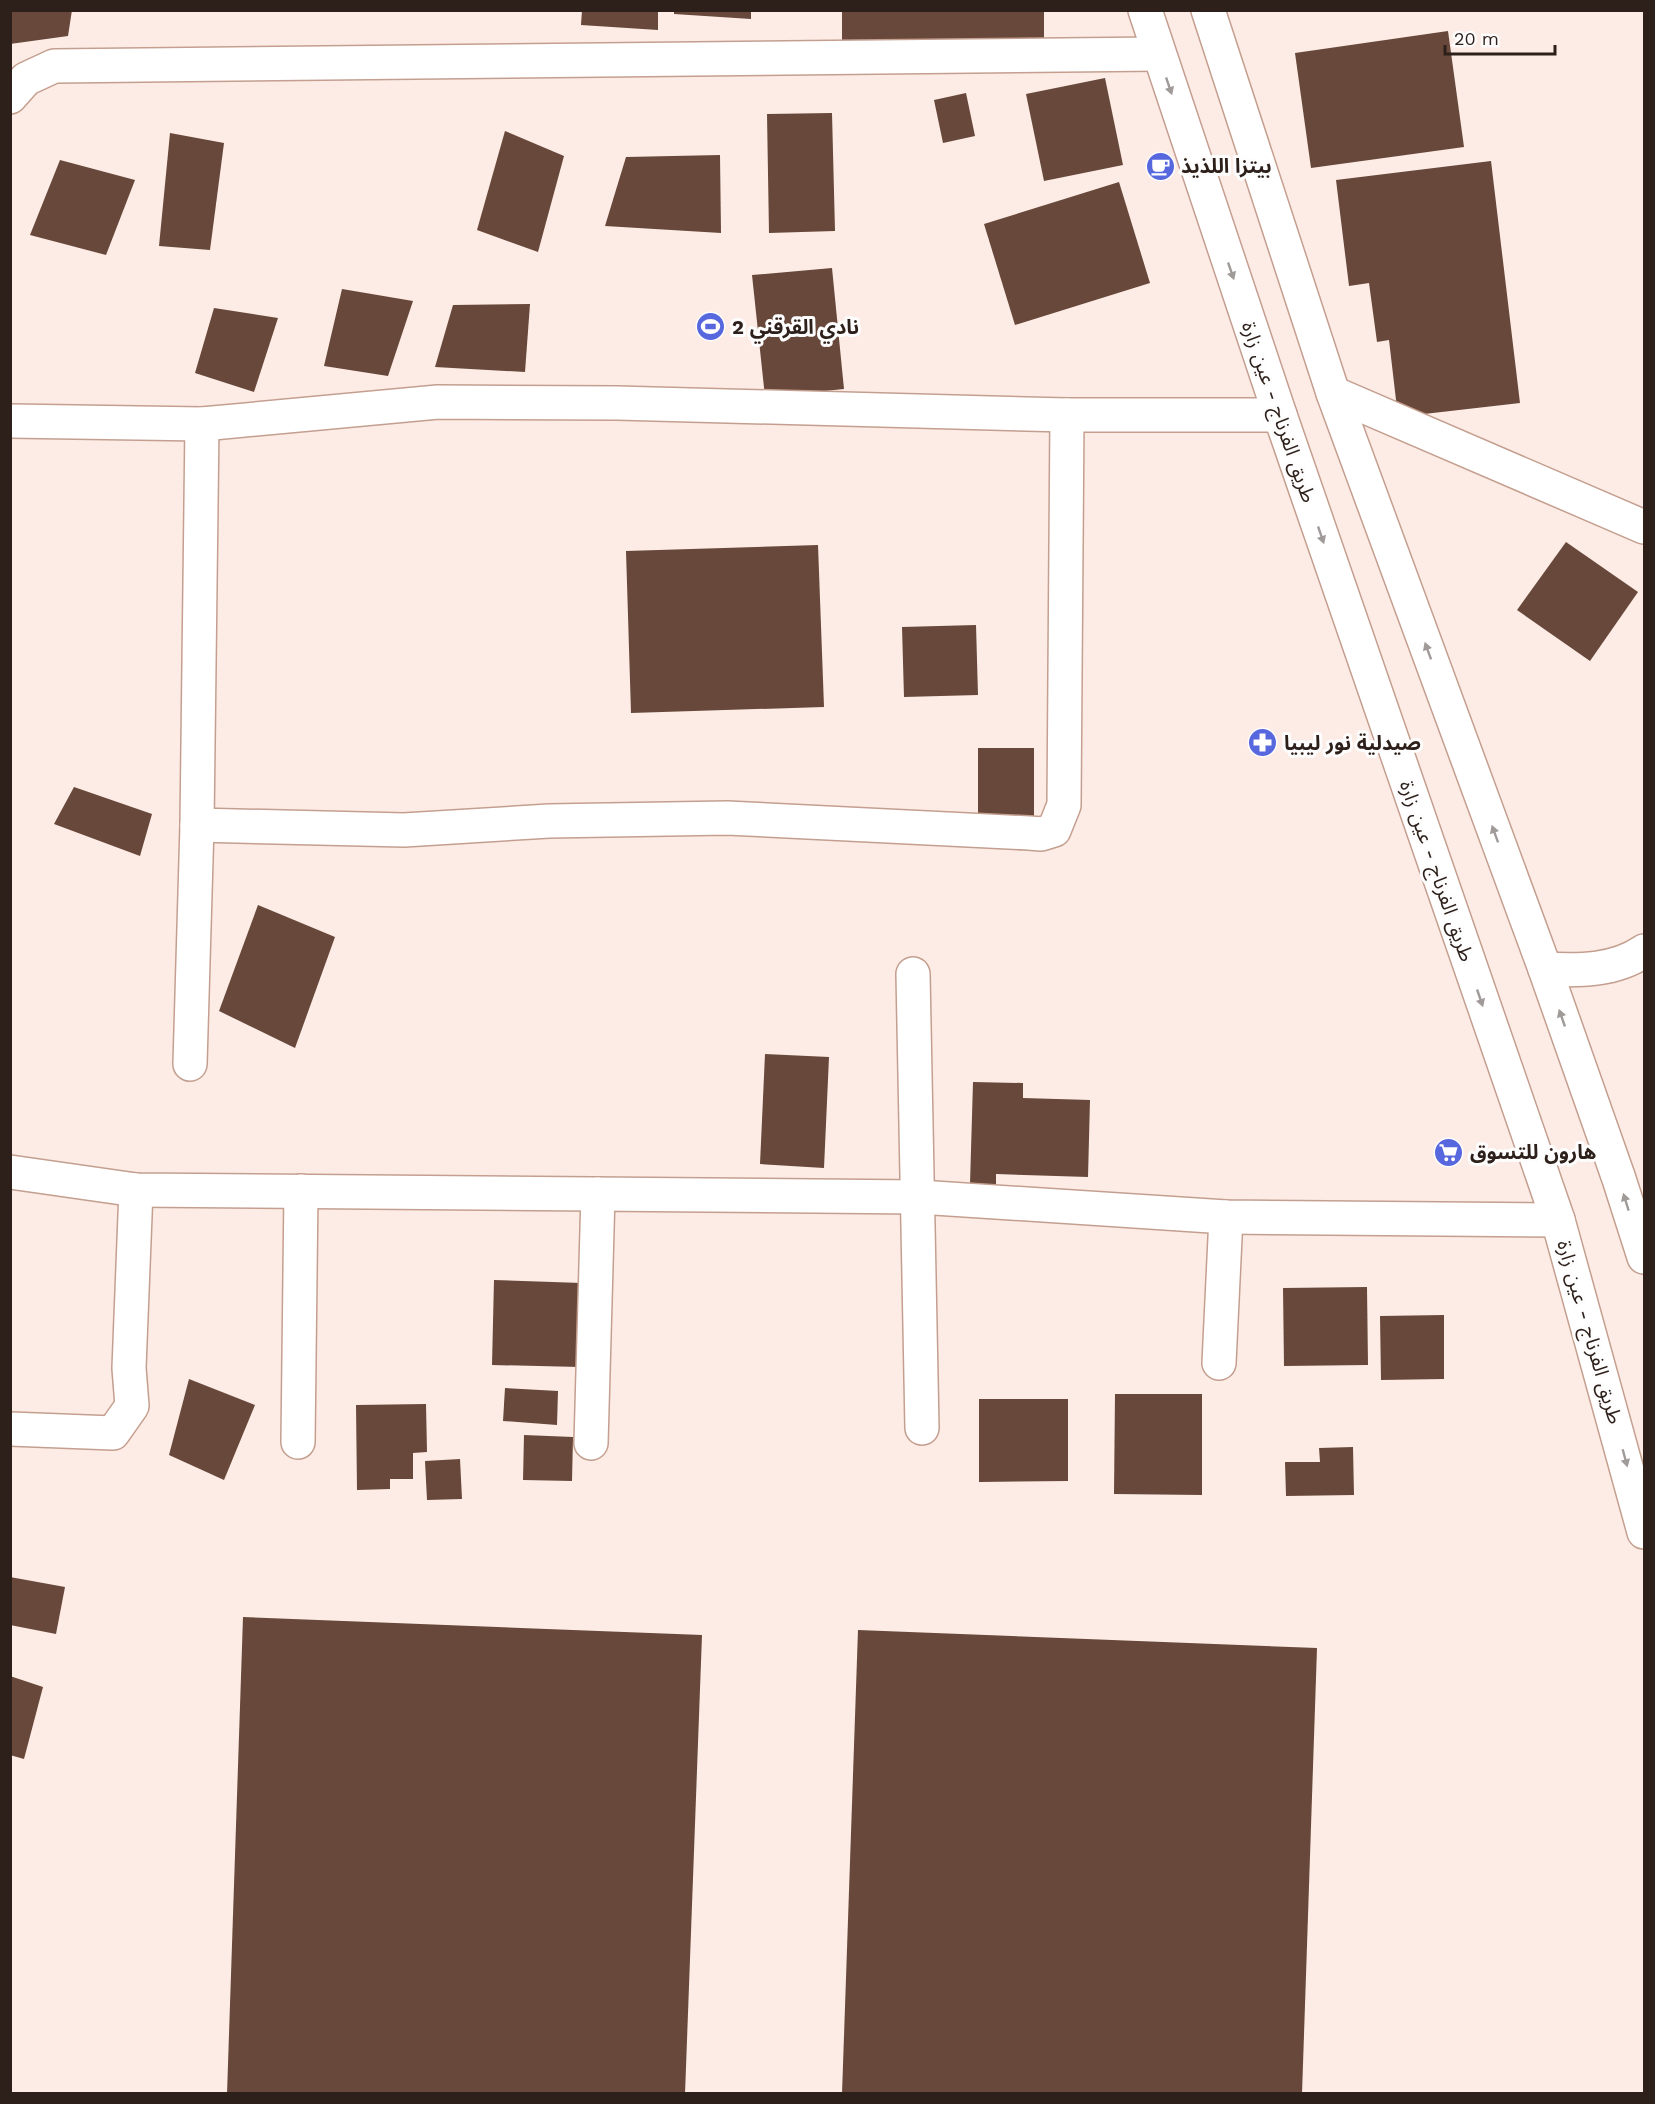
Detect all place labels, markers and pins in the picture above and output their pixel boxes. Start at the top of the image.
cafe icon: بيتزا اللذيذ [1144,150,1176,182]
place label: بيتزا اللذيذ [1181,154,1272,178]
sports icon: نادي القرقني 2 [695,311,727,343]
place label: نادي القرقني 2 [732,315,859,344]
pharmacy icon: صيدلية نور ليبيا [1247,727,1279,759]
place label: صيدلية نور ليبيا [1284,731,1421,755]
supermarket icon: هارون للتسوق [1433,1136,1465,1168]
place label: هارون للتسوق [1470,1140,1597,1164]

